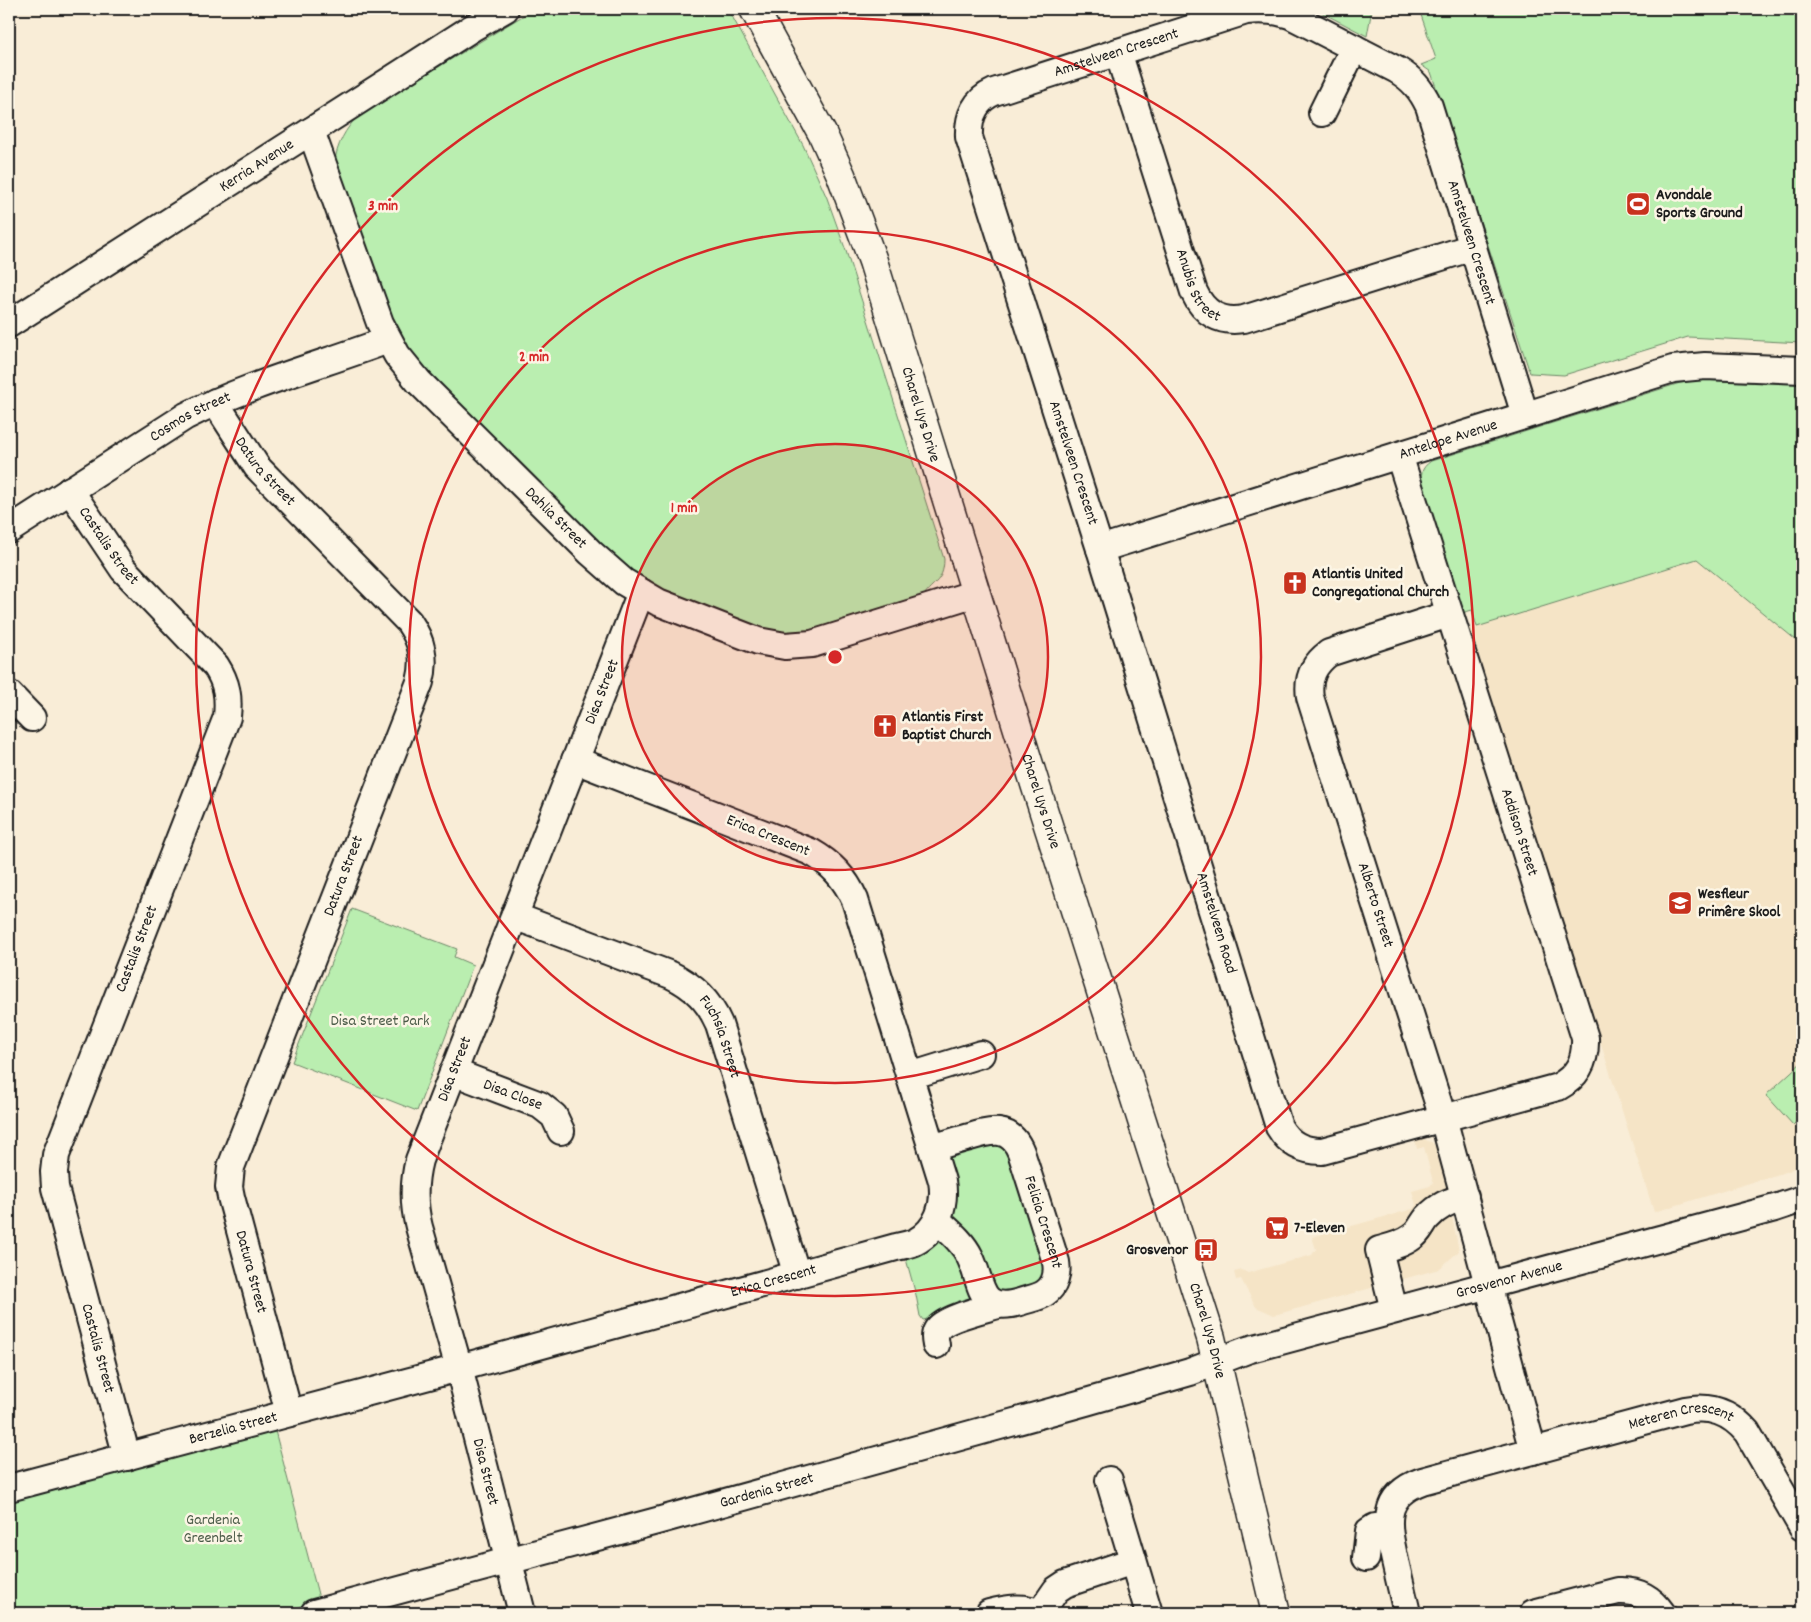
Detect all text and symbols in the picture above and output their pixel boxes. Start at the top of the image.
street label: Amstelveen Crescent [1051,22,1182,83]
street label: Kerria Avenue [215,133,298,198]
street label: Amstelveen Crescent [1441,177,1502,308]
place label: Avondale Sports Ground [1656,184,1743,225]
sports icon: Avondale Sports Ground [1625,191,1651,217]
text: 3 min [368,196,398,218]
street label: Anubis Street [1169,246,1224,328]
text: 2 min [519,347,549,369]
street label: Charel Uys Drive [895,364,946,465]
street label: Cosmos Street [145,386,234,448]
street label: Amstelveen Crescent [1042,398,1104,528]
street label: Antelope Avenue [1396,413,1500,466]
street label: Datura Street [229,432,301,511]
street label: Dahlia Street [519,482,592,554]
text: 1 min [671,498,697,520]
street label: Castalis Street [73,502,144,591]
place label: Atlantis United Congregational Church [1312,563,1449,604]
church icon: Atlantis United Congregational Church [1282,570,1308,596]
centre of rings [826,648,844,666]
street label: Disa Street [579,656,625,728]
place label: Atlantis First Baptist Church [902,706,991,747]
church icon: Atlantis First Baptist Church [872,713,898,739]
street label: Charel Uys Drive [1015,751,1066,852]
street label: Addison Street [1495,786,1544,879]
street label: Erica Crescent [723,809,813,863]
street label: Datura Street [318,832,370,920]
street label: Alberto Street [1351,859,1400,950]
street label: Amstelveen Road [1190,869,1242,977]
place label: Wesfleur Primêre Skool [1698,883,1781,924]
school or university icon: Wesfleur Primêre Skool [1667,890,1693,916]
street label: Castalis Street [110,902,164,996]
street label: Fuchsia Street [693,990,747,1081]
park label: Disa Street Park [331,1010,429,1033]
street label: Disa Street [431,1033,478,1105]
street label: Disa Close [480,1073,546,1116]
street label: Felicia Crescent [1018,1173,1068,1269]
supermarket icon: 7-Eleven [1264,1215,1290,1241]
place label: 7-Eleven [1294,1217,1345,1240]
street label: Datura Street [229,1228,273,1316]
bus stop icon: Grosvenor [1193,1237,1219,1263]
place label: Grosvenor [1126,1239,1189,1262]
street label: Grosvenor Avenue [1453,1254,1565,1305]
street label: Erica Crescent [728,1258,819,1304]
street label: Charel Uys Drive [1183,1280,1232,1381]
street label: Castalis Street [75,1301,121,1396]
street label: Meteren Crescent [1626,1397,1739,1436]
street label: Berzelia Street [186,1405,280,1451]
street label: Disa Street [466,1436,504,1508]
street label: Gardenia Street [717,1467,816,1515]
park label: Gardenia Greenbelt [183,1509,243,1550]

